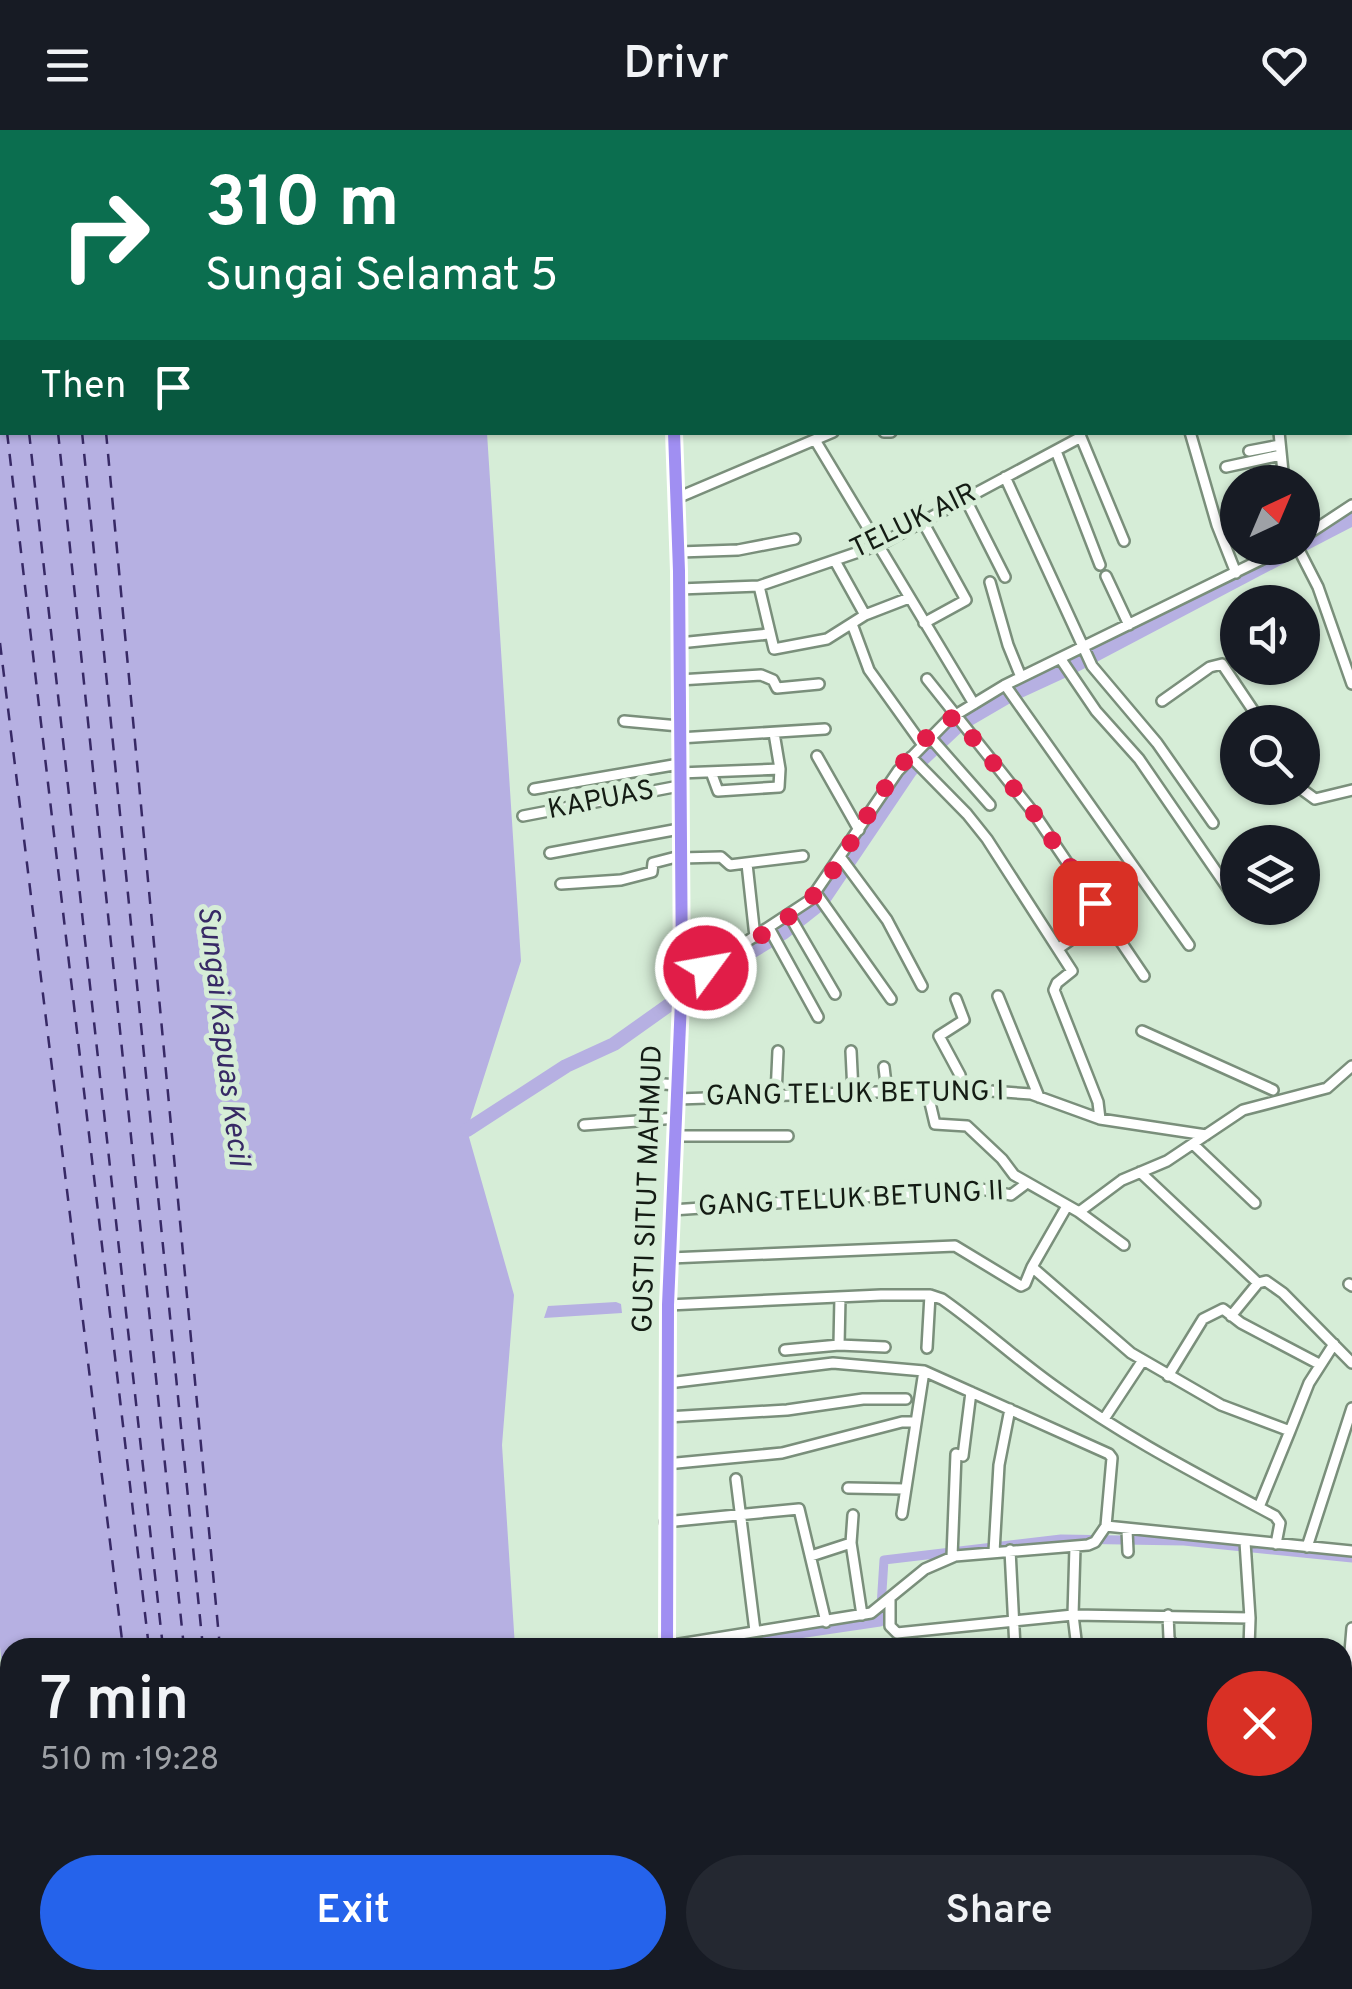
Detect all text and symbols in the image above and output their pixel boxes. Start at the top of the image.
text: Drivr [623,37,729,94]
icon: menu [40,38,95,93]
icon: heart [1257,38,1312,93]
text: 310 m [205,162,400,251]
icon: right [40,170,170,300]
text: Sungai Selamat 5 [205,249,558,306]
icon: arrive [146,360,201,415]
text: Then [40,363,126,412]
north arrow [1220,465,1320,565]
map controls [1220,465,1320,925]
street label: TELUK AIR [845,476,983,568]
button: sound [1220,585,1320,685]
button: search [1220,705,1320,805]
street label: KAPUAS [545,773,657,829]
button: layers [1220,825,1320,925]
pin [1053,861,1138,946]
icon: arrive [1068,876,1123,931]
water label: Sungai Kapuas Kecil [188,904,256,1170]
position arrow [654,916,758,1020]
street label: GUSTI SITUT MAHMUD [626,1044,672,1334]
street label: GANG TELUK BETUNG I [705,1074,1005,1116]
street label: GANG TELUK BETUNG II [697,1174,1005,1226]
text: 7 min [40,1665,189,1741]
button: close [1207,1671,1312,1776]
text: 510 m · 19:28 [40,1741,219,1781]
button: Exit [40,1855,666,1970]
button: Share [686,1855,1312,1970]

